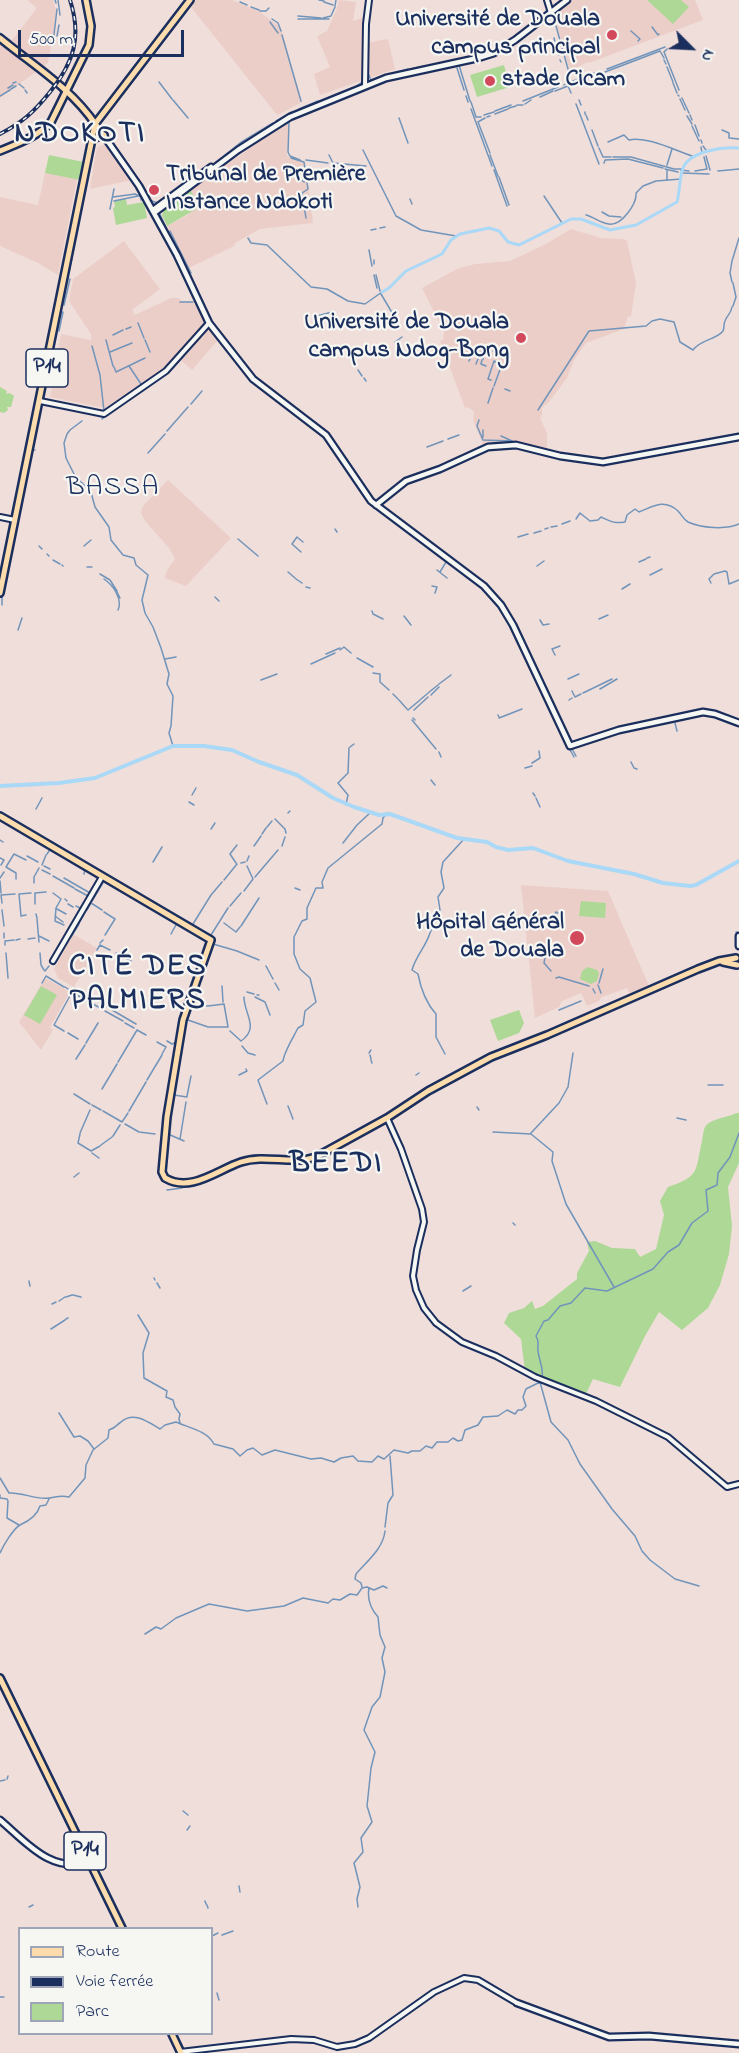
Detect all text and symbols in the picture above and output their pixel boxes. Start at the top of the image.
place label: Université de Douala campus principal [395,7,600,63]
scale bar [21,18,188,56]
north arrow [661,18,721,78]
text: 500 m [29,27,73,53]
marker: Université de Douala campus principal [605,28,619,42]
text: N [694,46,721,65]
place label: stade Cicam [502,67,625,95]
marker: stade Cicam [483,74,497,88]
district label: NDOKOTI [15,118,145,154]
place label: Tribunal de Première Instance Ndokoti [166,162,365,218]
marker: Tribunal de Première Instance Ndokoti [147,183,161,197]
place label: Université de Douala campus Ndog-Bong [304,310,509,366]
marker: Université de Douala campus Ndog-Bong [514,331,528,345]
road number: P14 [26,349,68,387]
district label: BASSA [66,474,160,506]
place label: Hôpital Général de Douala [416,910,564,966]
marker: Hôpital Général de Douala [568,929,586,947]
district label: CITÉ DES PALMIERS [69,951,207,1022]
district label: BEEDI [289,1148,383,1184]
road number: P14 [64,1832,106,1870]
legend [18,1927,213,2035]
text: Route [76,1939,120,1965]
text: Voie ferrée [76,1969,153,1995]
text: Parc [76,1999,109,2025]

